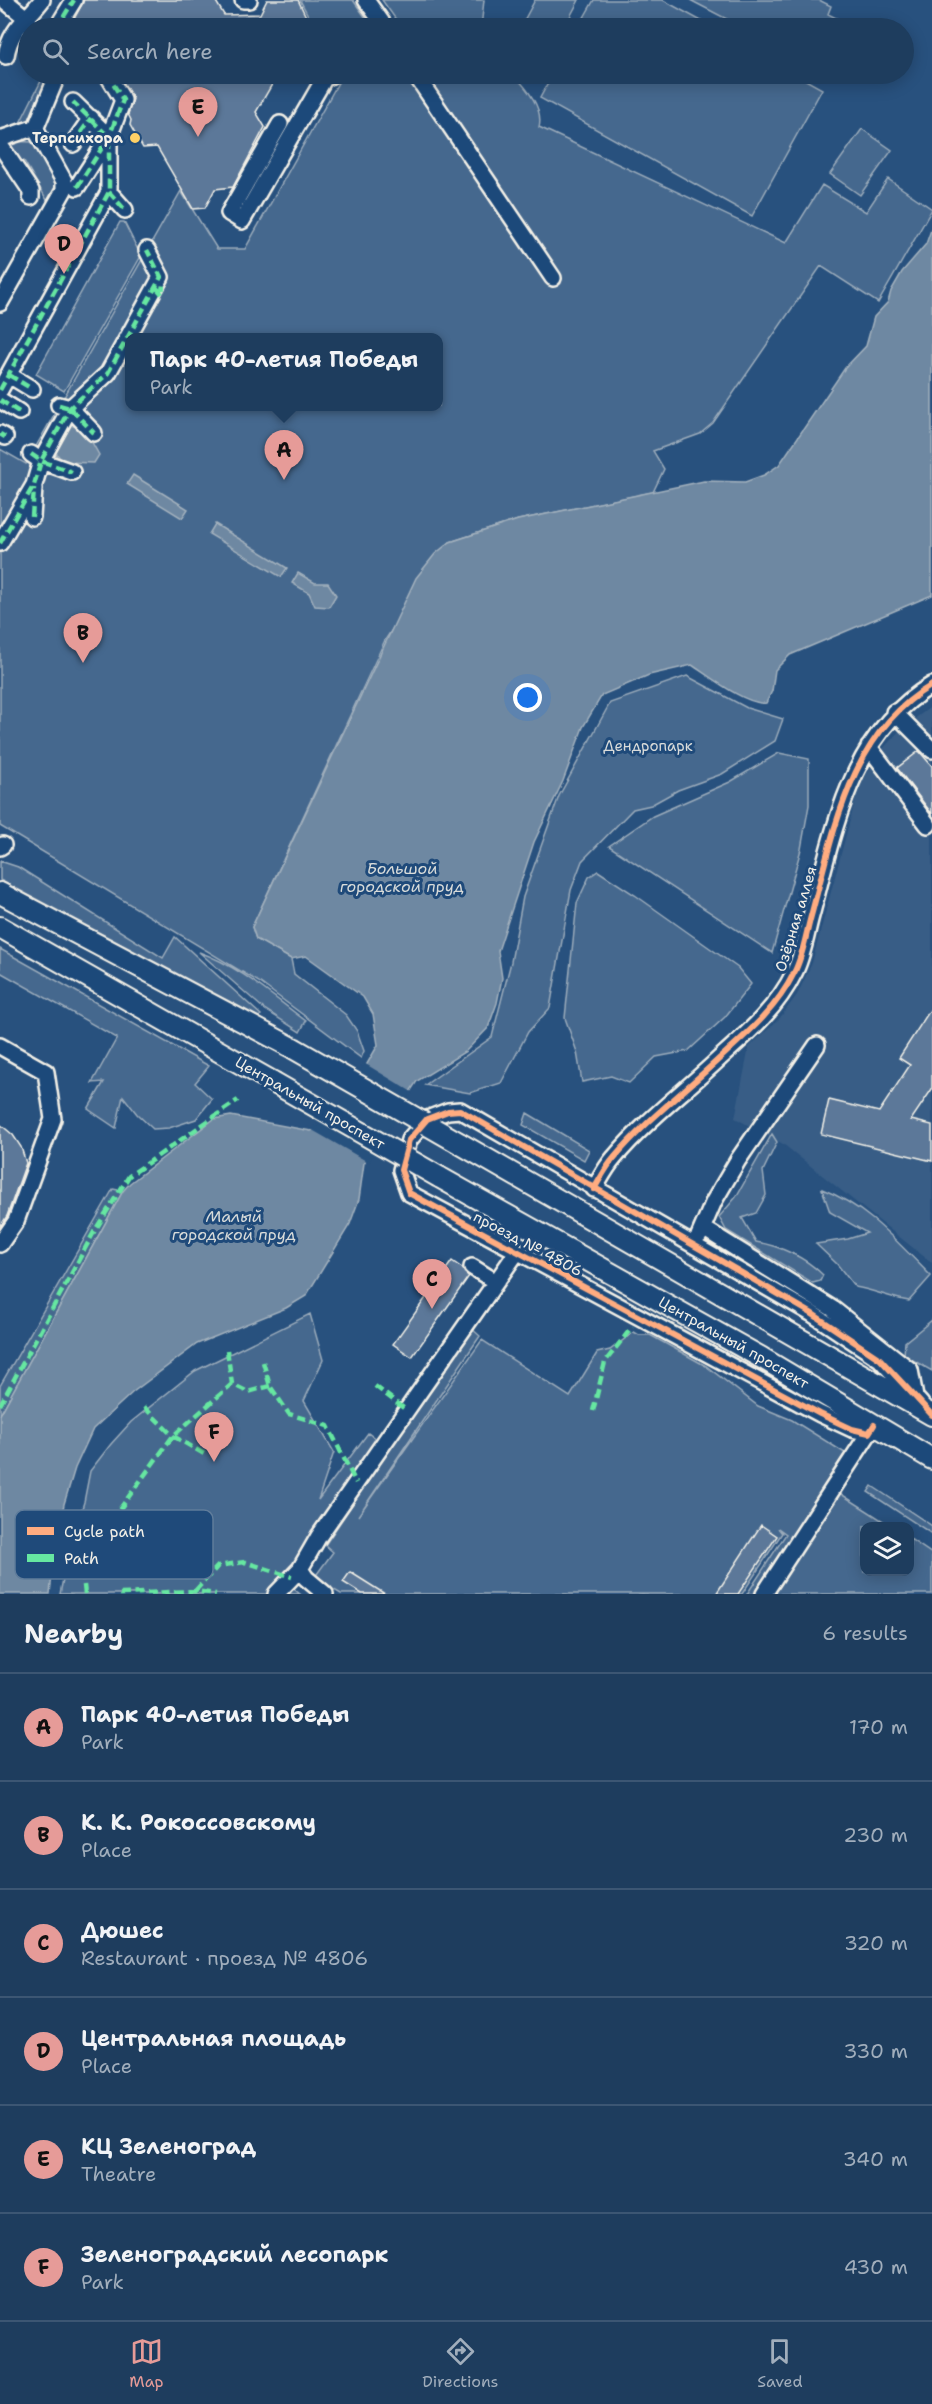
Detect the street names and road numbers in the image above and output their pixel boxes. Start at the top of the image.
street label: Озёрная аллея [770,864,822,974]
street label: Центральный проспект [231,1052,389,1154]
street label: проезд № 4806 [470,1207,586,1281]
street label: Центральный проспект [655,1292,813,1394]

